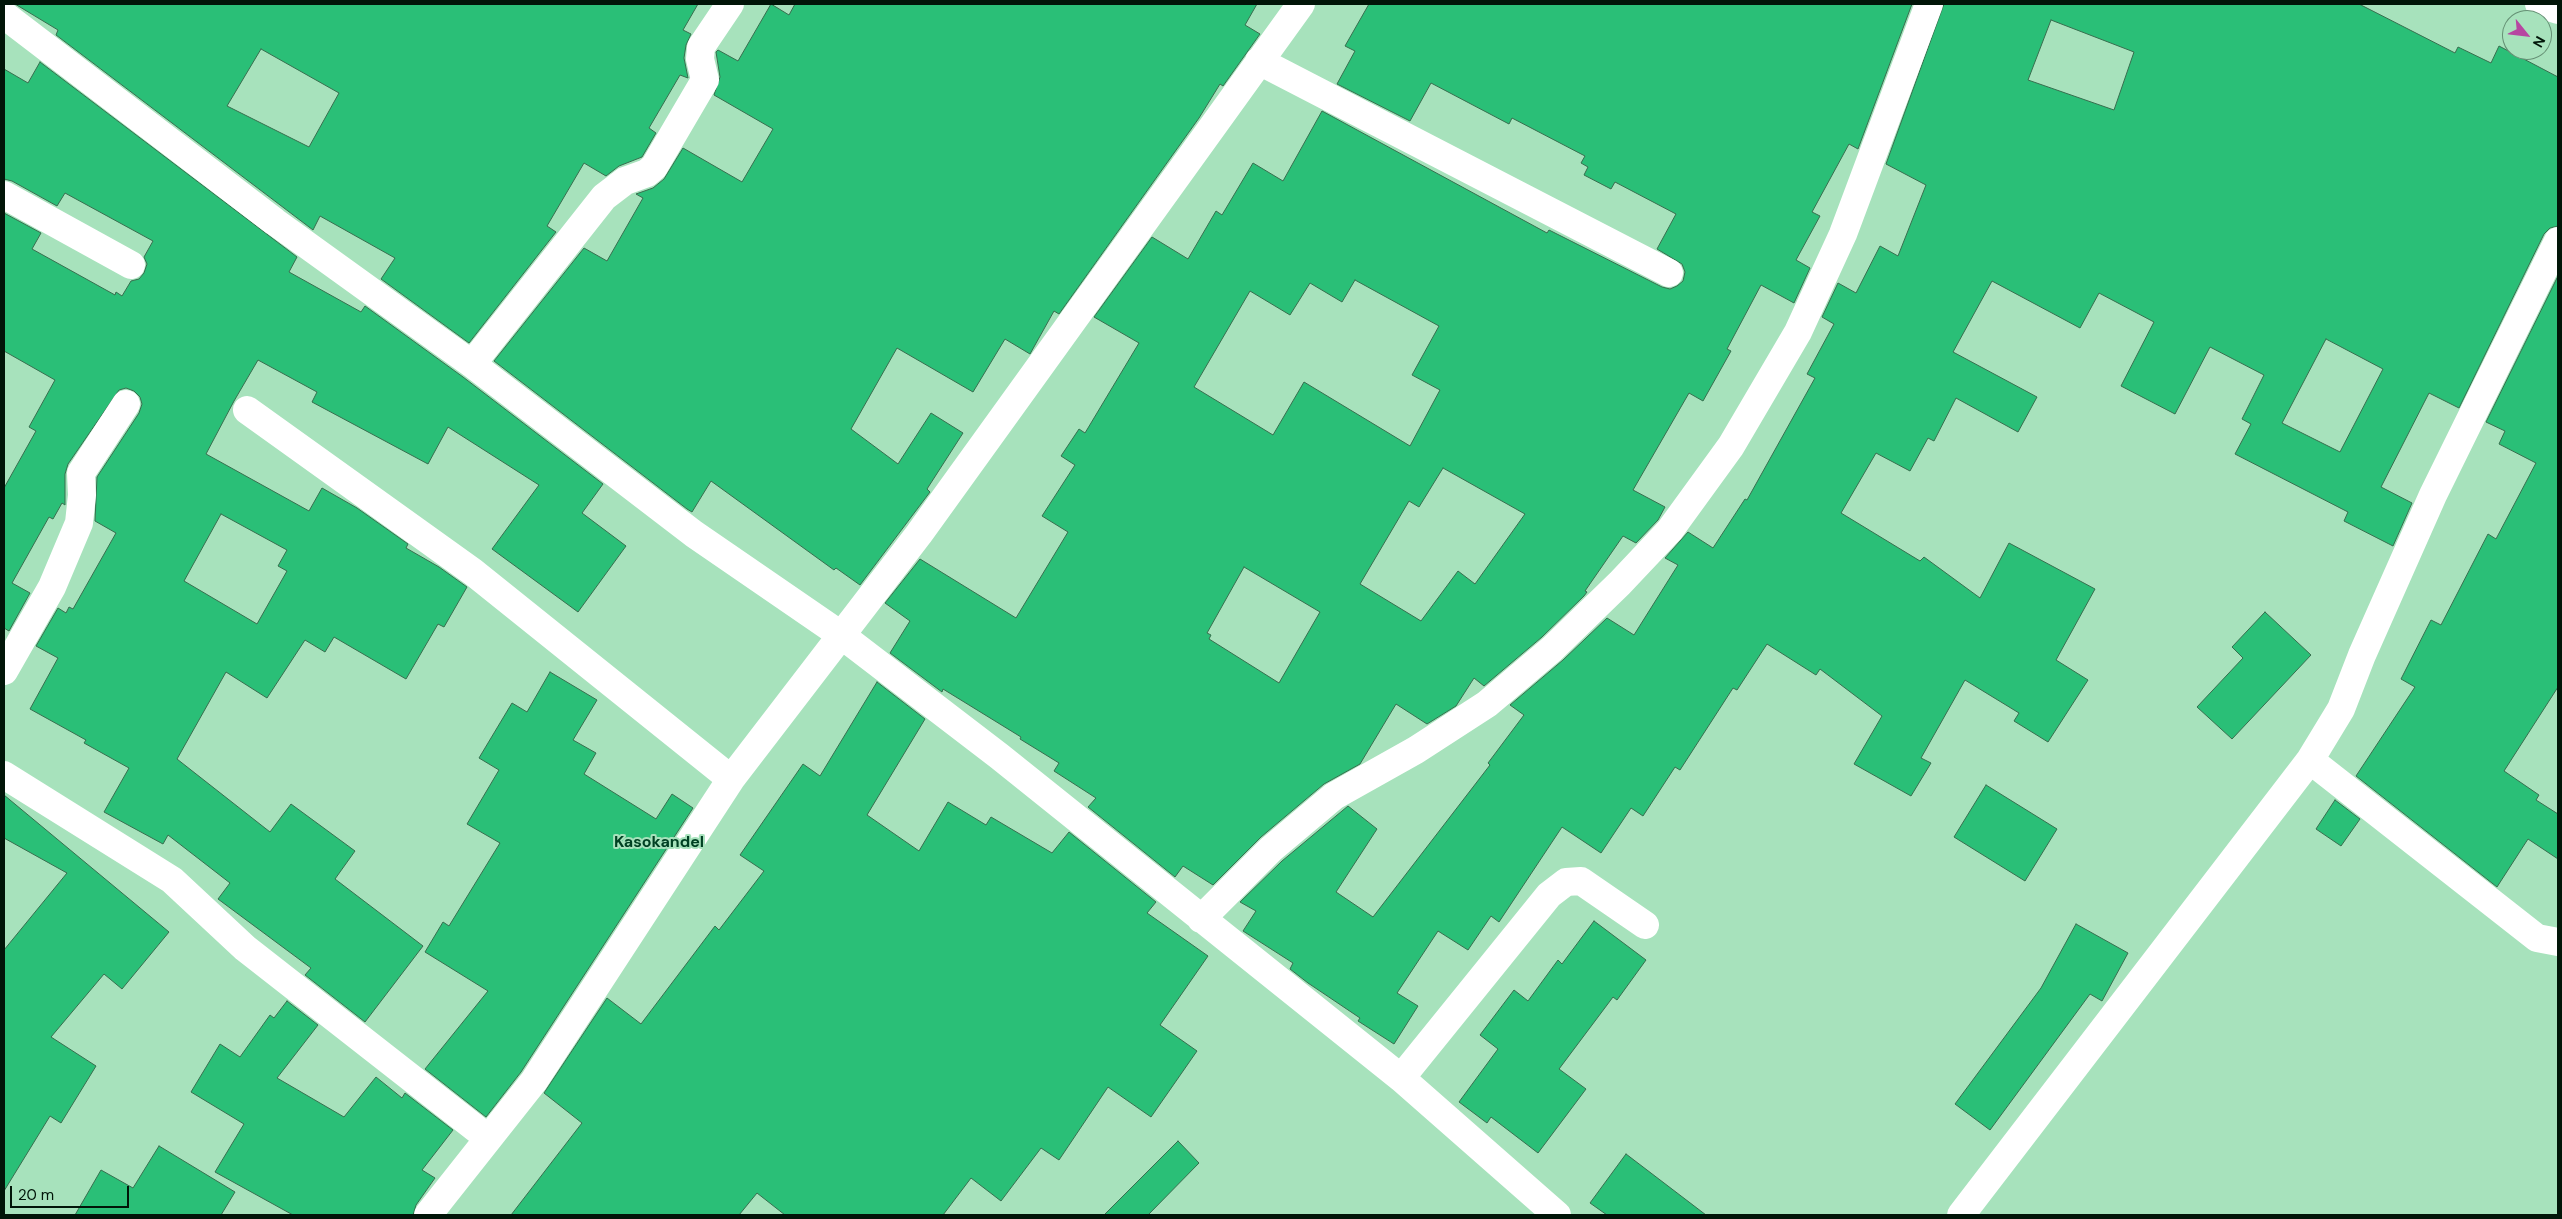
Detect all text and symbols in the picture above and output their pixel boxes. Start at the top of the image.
north arrow [2502,10,2552,60]
text: N [2529,33,2550,51]
district label: Kasokandel [614,833,704,853]
scale bar [12,1176,131,1208]
text: 20 m [18,1185,54,1205]

